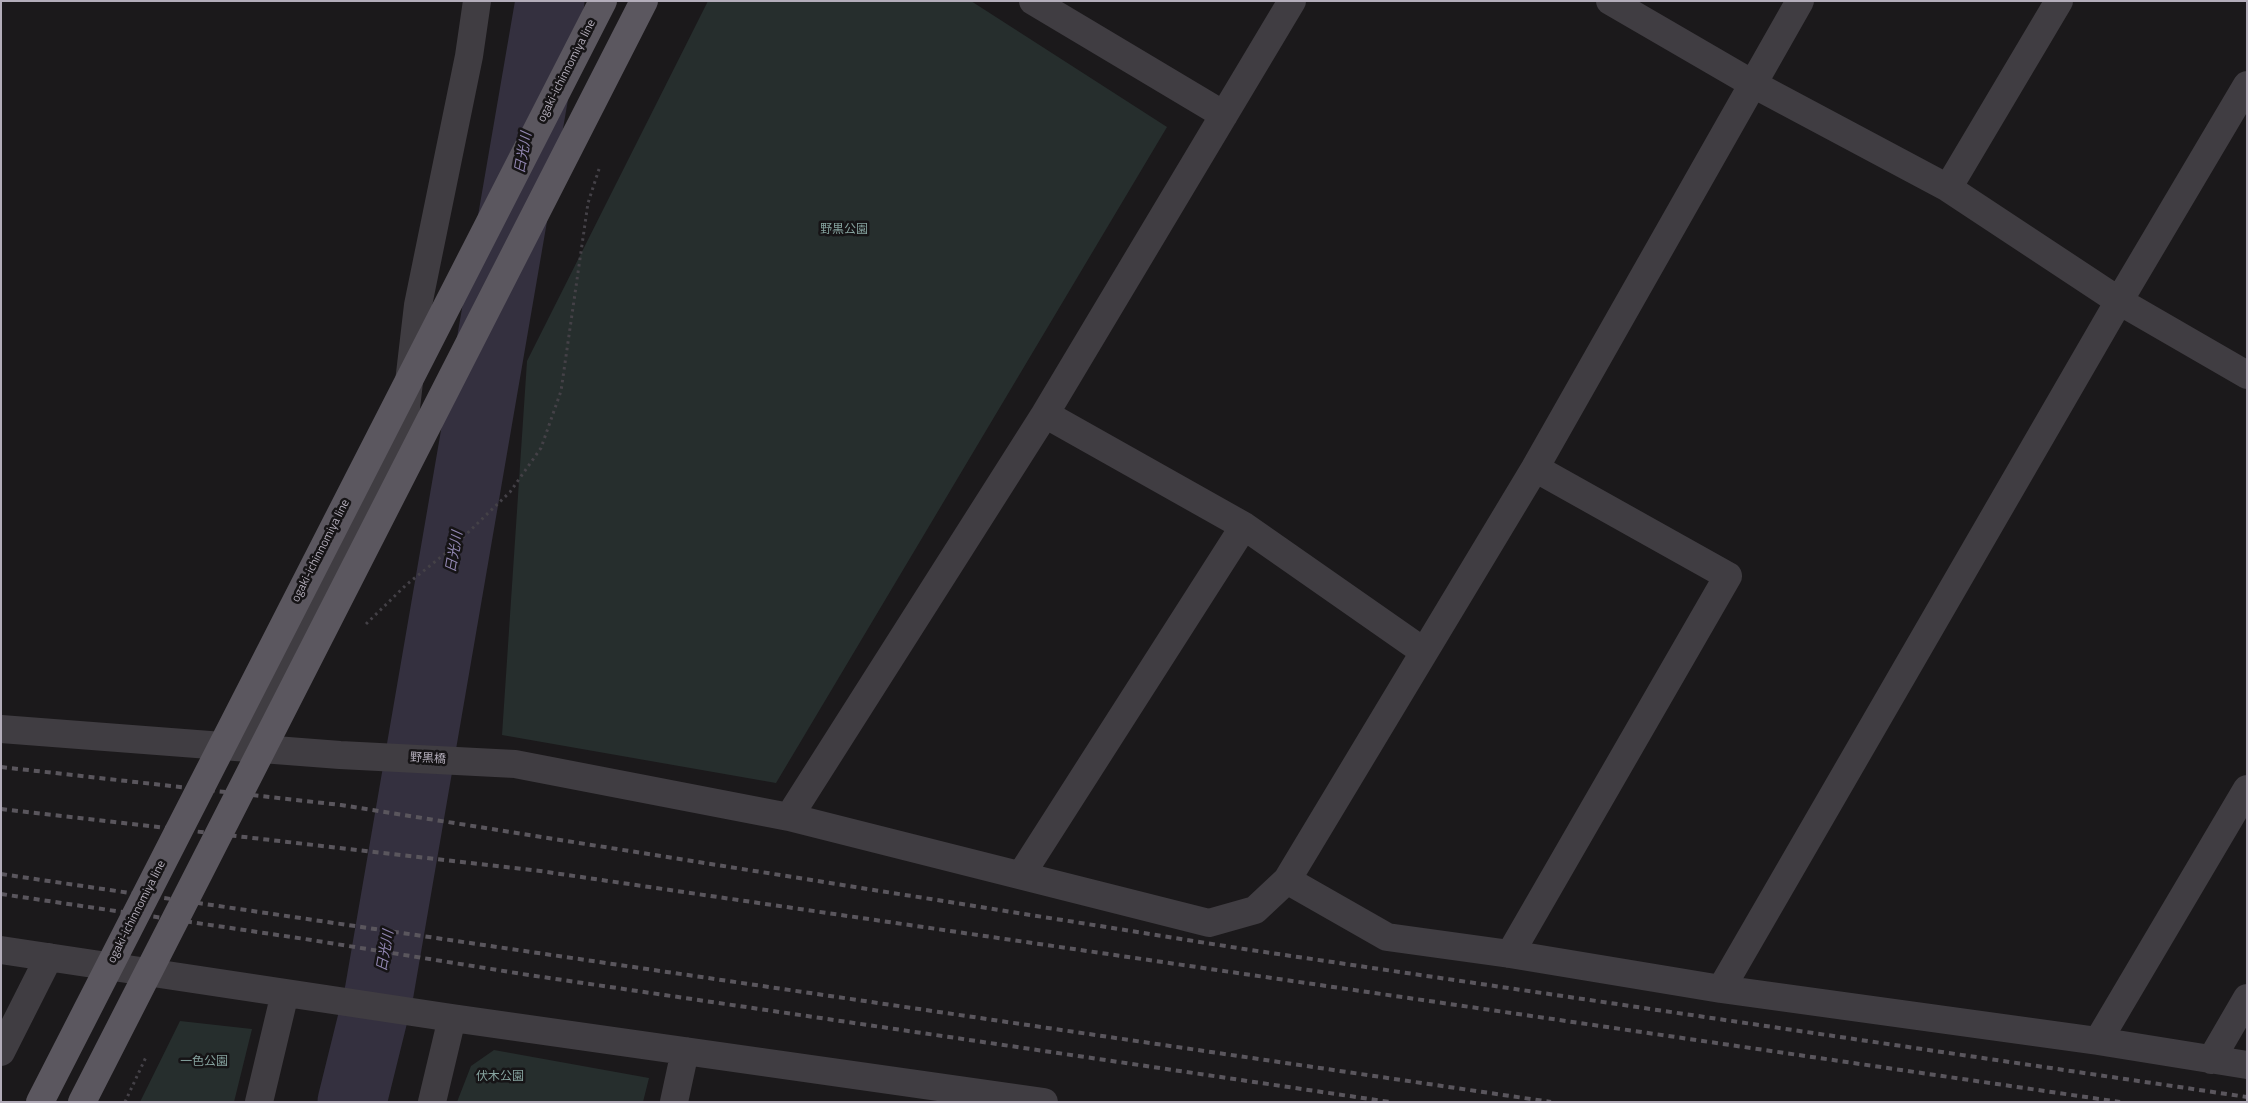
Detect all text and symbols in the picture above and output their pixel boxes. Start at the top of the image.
street label: ogaki-ichinnomiya line [535,17,599,125]
water label: 日光川 [512,131,536,175]
park label: 野黒公園 [820,223,868,237]
street label: ogaki-ichinnomiya line [289,497,353,605]
water label: 日光川 [443,530,467,574]
street label: 野黒橋 [410,751,446,767]
street label: ogaki-ichinnomiya line [105,858,169,966]
water label: 日光川 [374,929,398,973]
park label: 一色公園 [180,1055,228,1069]
park label: 伏木公園 [476,1070,524,1084]

